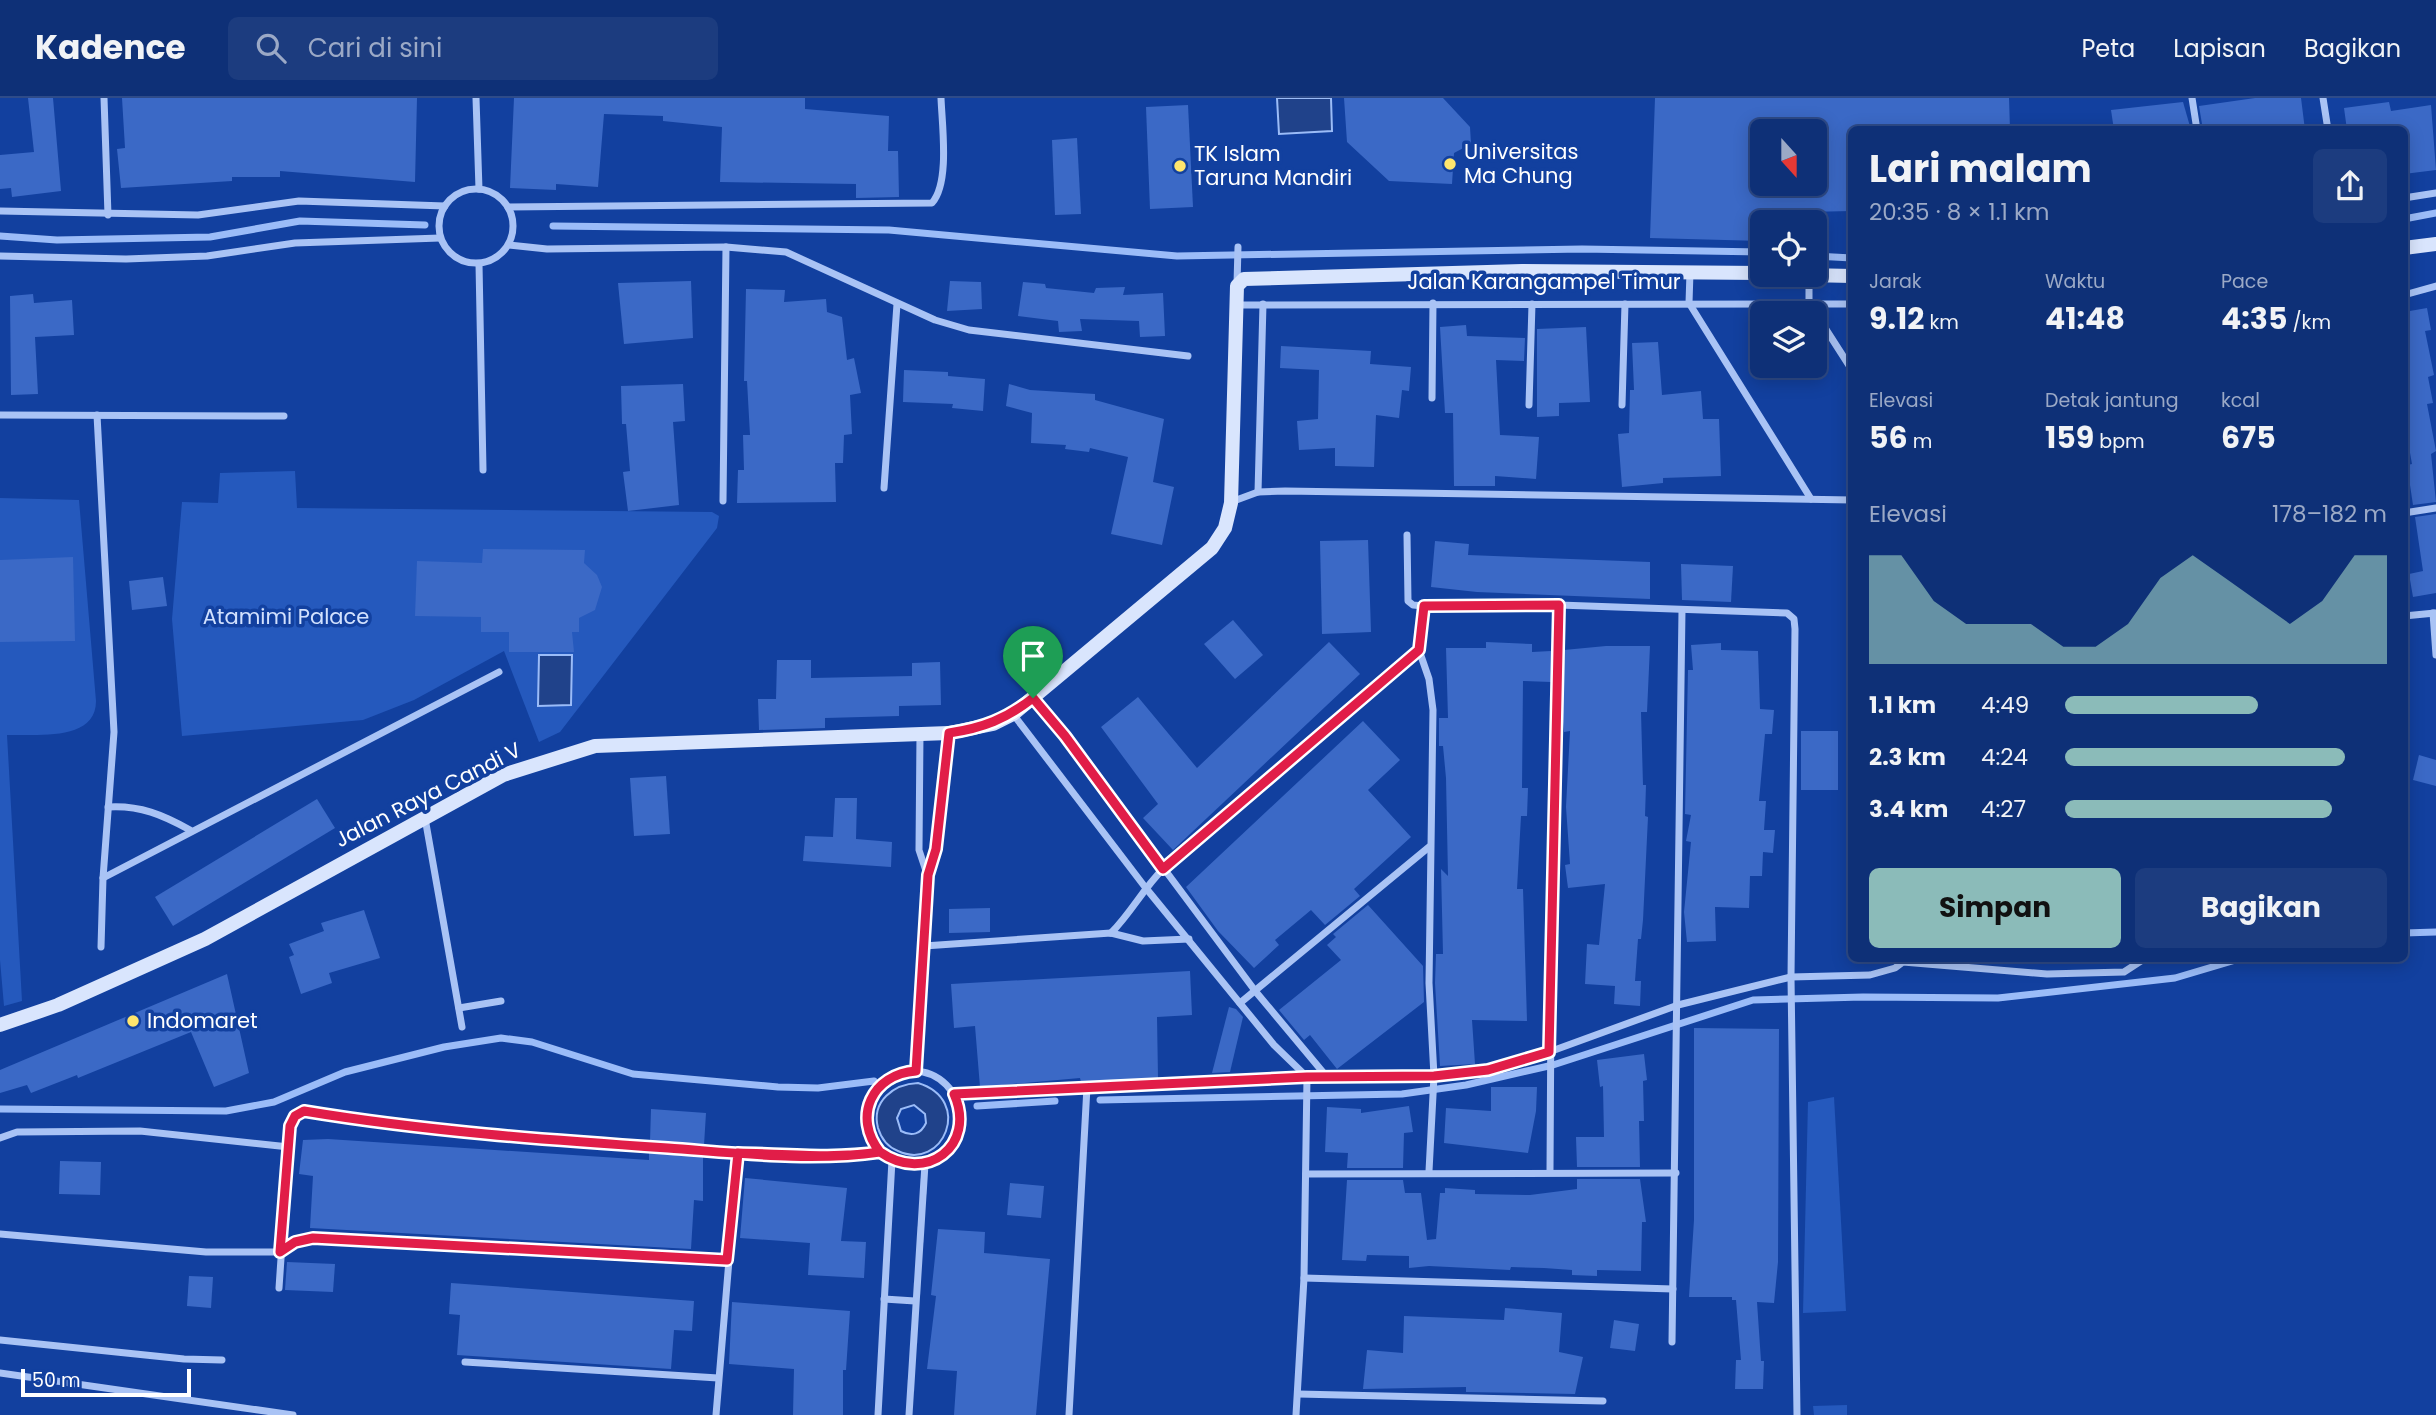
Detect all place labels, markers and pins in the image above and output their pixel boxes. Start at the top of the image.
place label: Universitas Ma Chung [1464,137,1578,190]
place label: TK Islam Taruna Mandiri [1194,139,1352,192]
marker: Universitas Ma Chung [1442,156,1458,172]
marker: TK Islam Taruna Mandiri [1172,158,1188,174]
pin [1003,626,1063,698]
place label: Indomaret [147,1006,258,1035]
marker: Indomaret [125,1013,141,1029]

